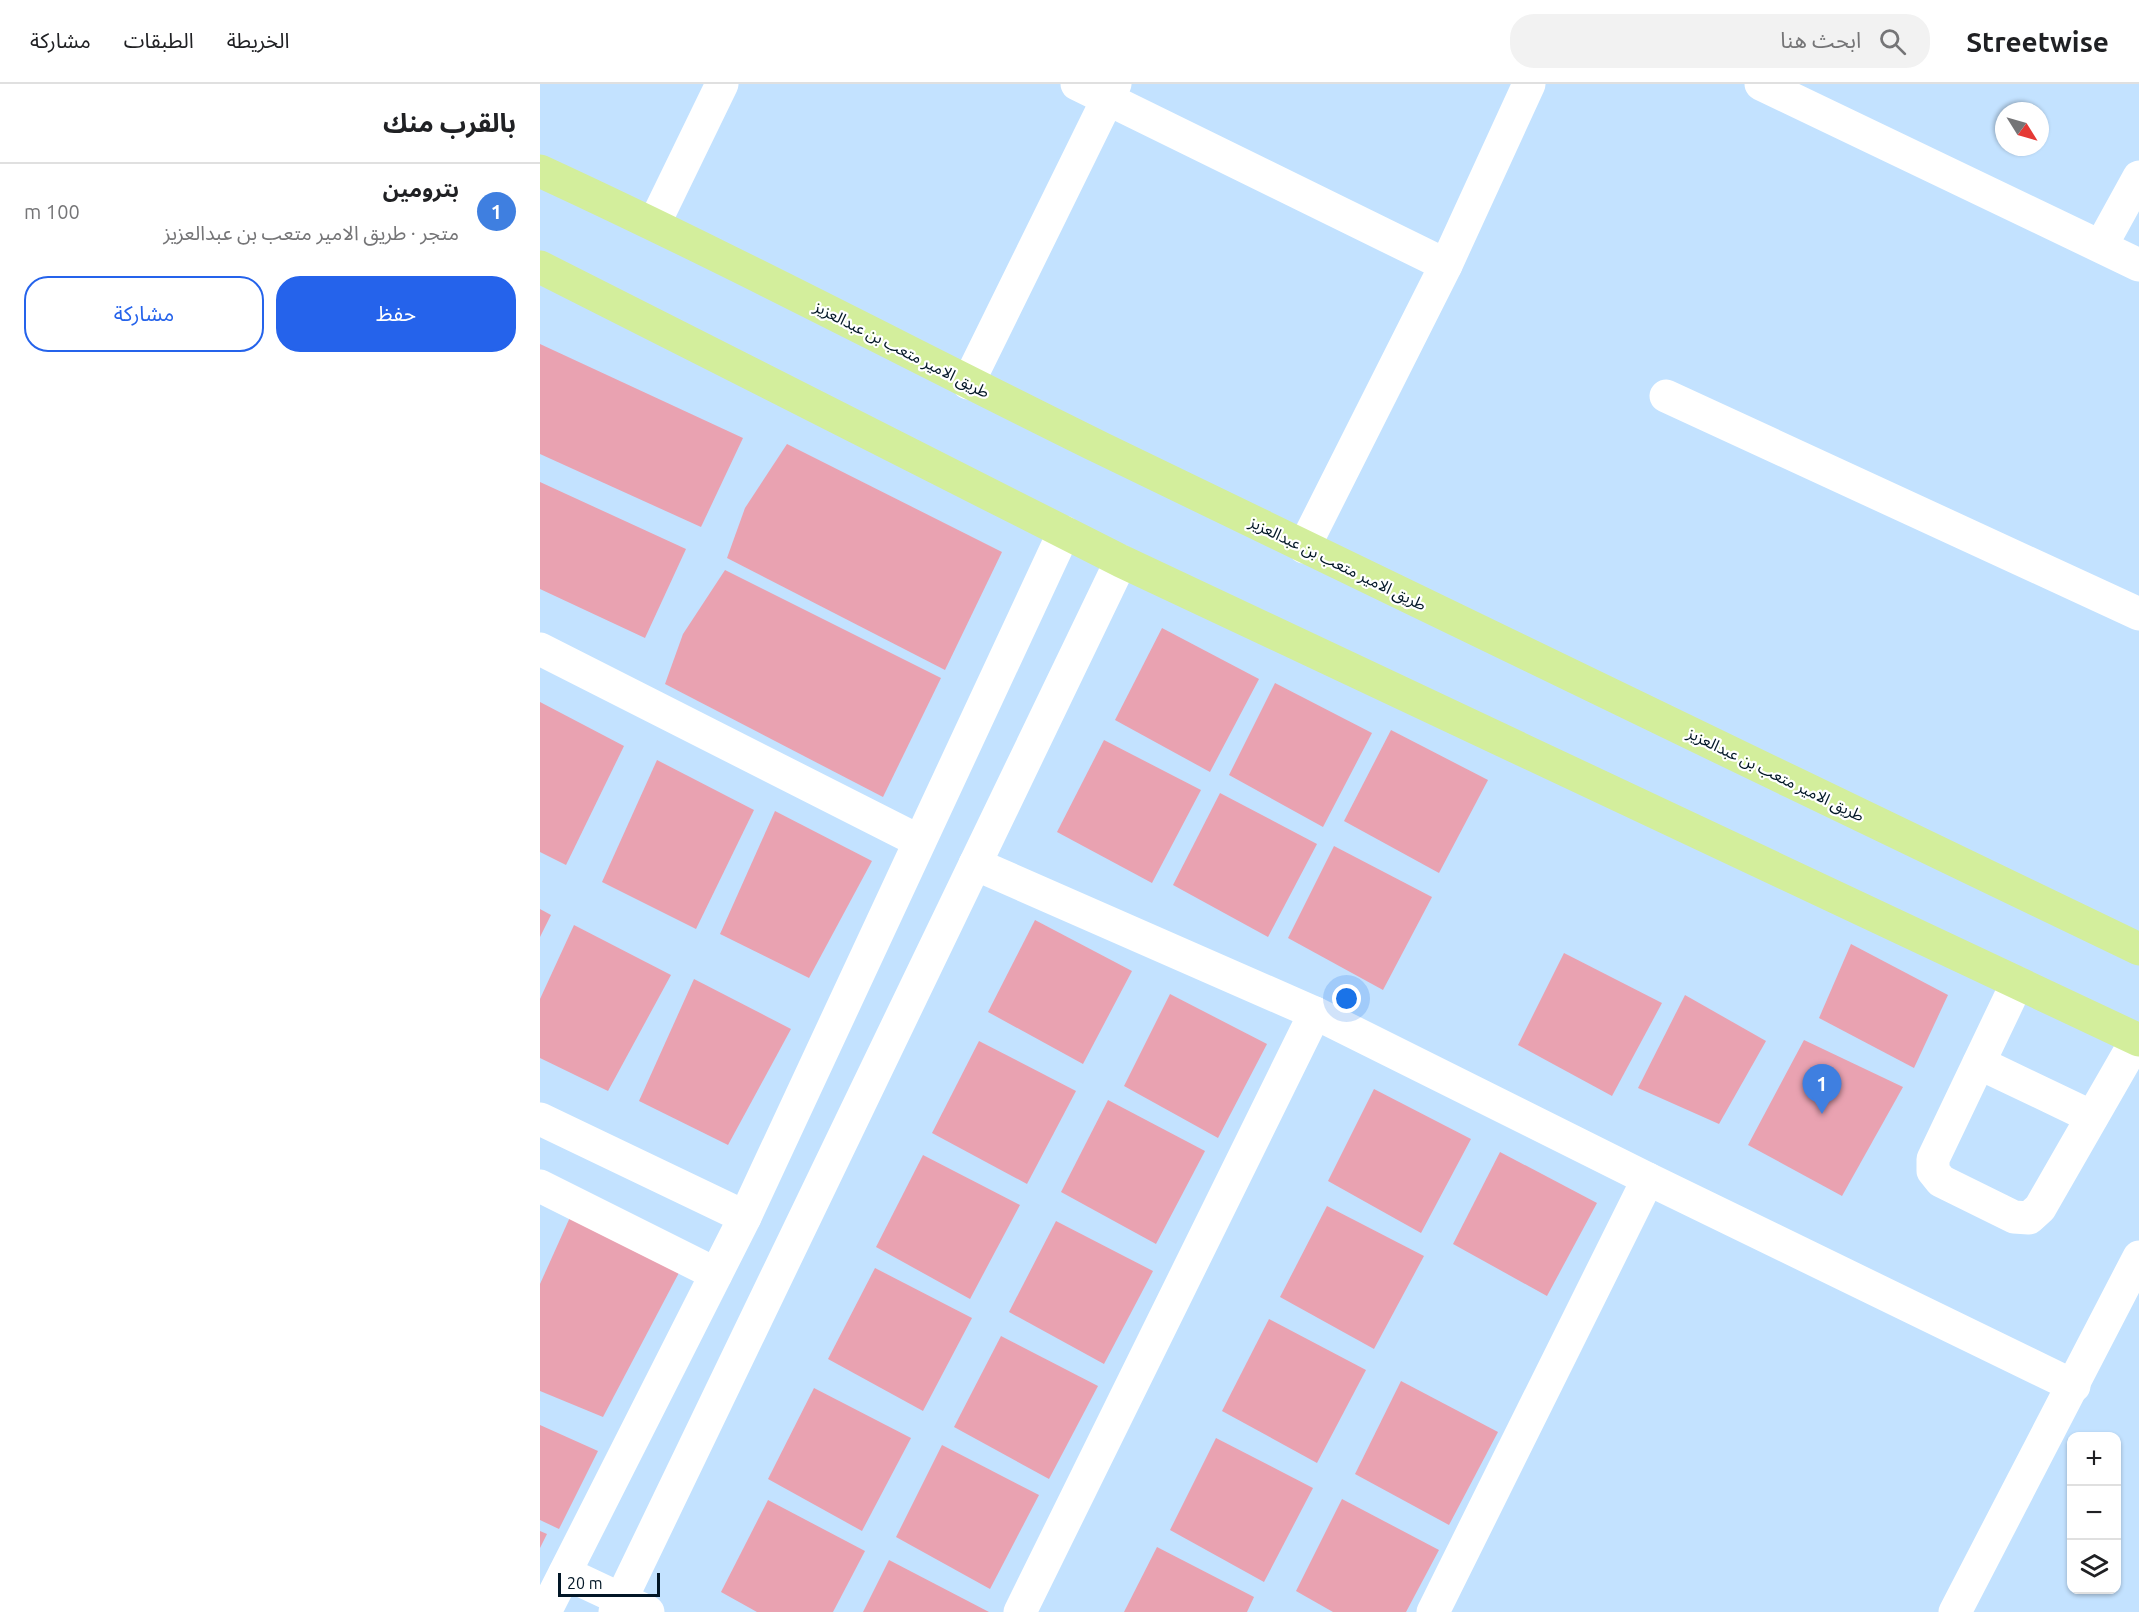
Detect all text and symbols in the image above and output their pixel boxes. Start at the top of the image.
search box [1510,14,1930,68]
icon: search [1876,25,1909,58]
text: Streetwise [1966,26,2109,57]
text: ابحث هنا [1780,27,1861,52]
text: مشاركة [30,28,91,52]
text: الطبقات [124,28,194,52]
text: الخريطة [227,28,290,52]
north arrow [1995,102,2049,156]
text: بالقرب منك [383,108,516,137]
text: بترومين [383,176,459,201]
text: 100 m [24,200,80,223]
text: 1 [491,200,502,223]
text: متجر · طريق الامير متعب بن عبدالعزيز [163,221,459,244]
button: مشاركة [24,276,264,352]
button: حفظ [276,276,516,352]
street label: طريق الامير متعب بن عبدالعزيز [810,296,993,403]
street label: طريق الامير متعب بن عبدالعزيز [1245,512,1429,616]
street label: طريق الامير متعب بن عبدالعزيز [1683,723,1867,827]
your location [1332,984,1361,1013]
pin: 1 [1802,1064,1842,1114]
map controls [2067,1432,2121,1594]
button: + [2067,1432,2121,1486]
button: − [2067,1486,2121,1540]
button: layers [2067,1540,2121,1594]
scale bar [558,1570,660,1598]
text: 20 m [567,1574,603,1592]

